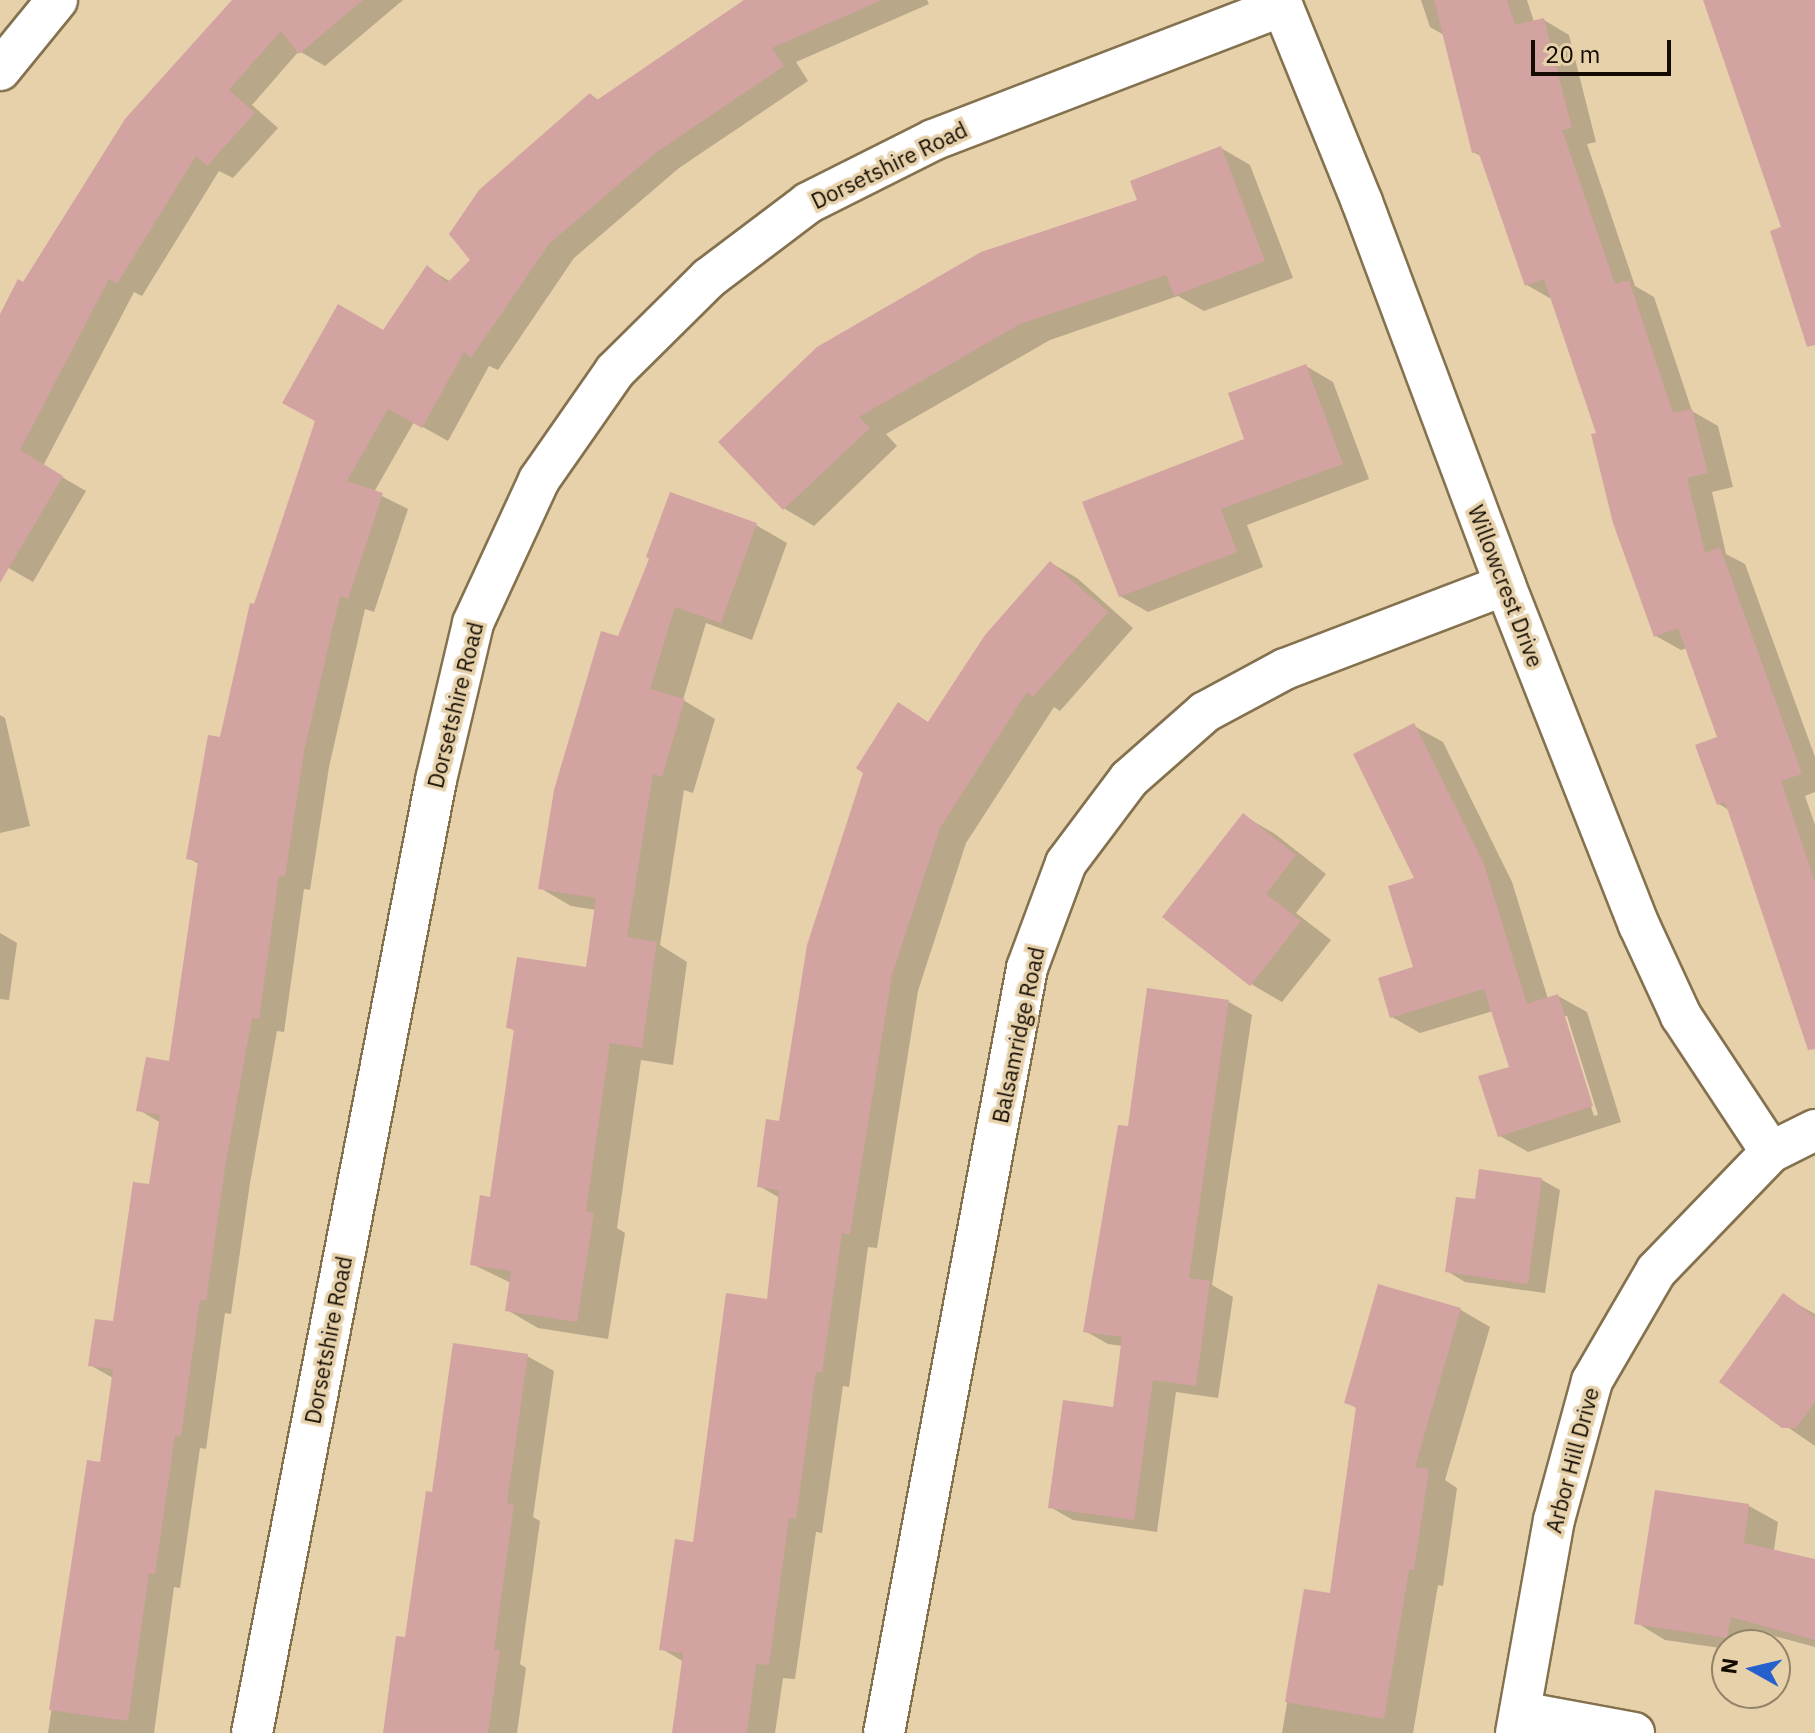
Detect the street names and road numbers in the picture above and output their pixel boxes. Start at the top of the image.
street label: Dorsetshire Road [807,116,971,214]
street label: Willowcrest Drive [1463,501,1549,671]
street label: Dorsetshire Road [422,619,488,791]
street label: Balsamridge Road [986,945,1050,1125]
street label: Dorsetshire Road [299,1254,357,1426]
street label: Arbor Hill Drive [1540,1384,1604,1536]

